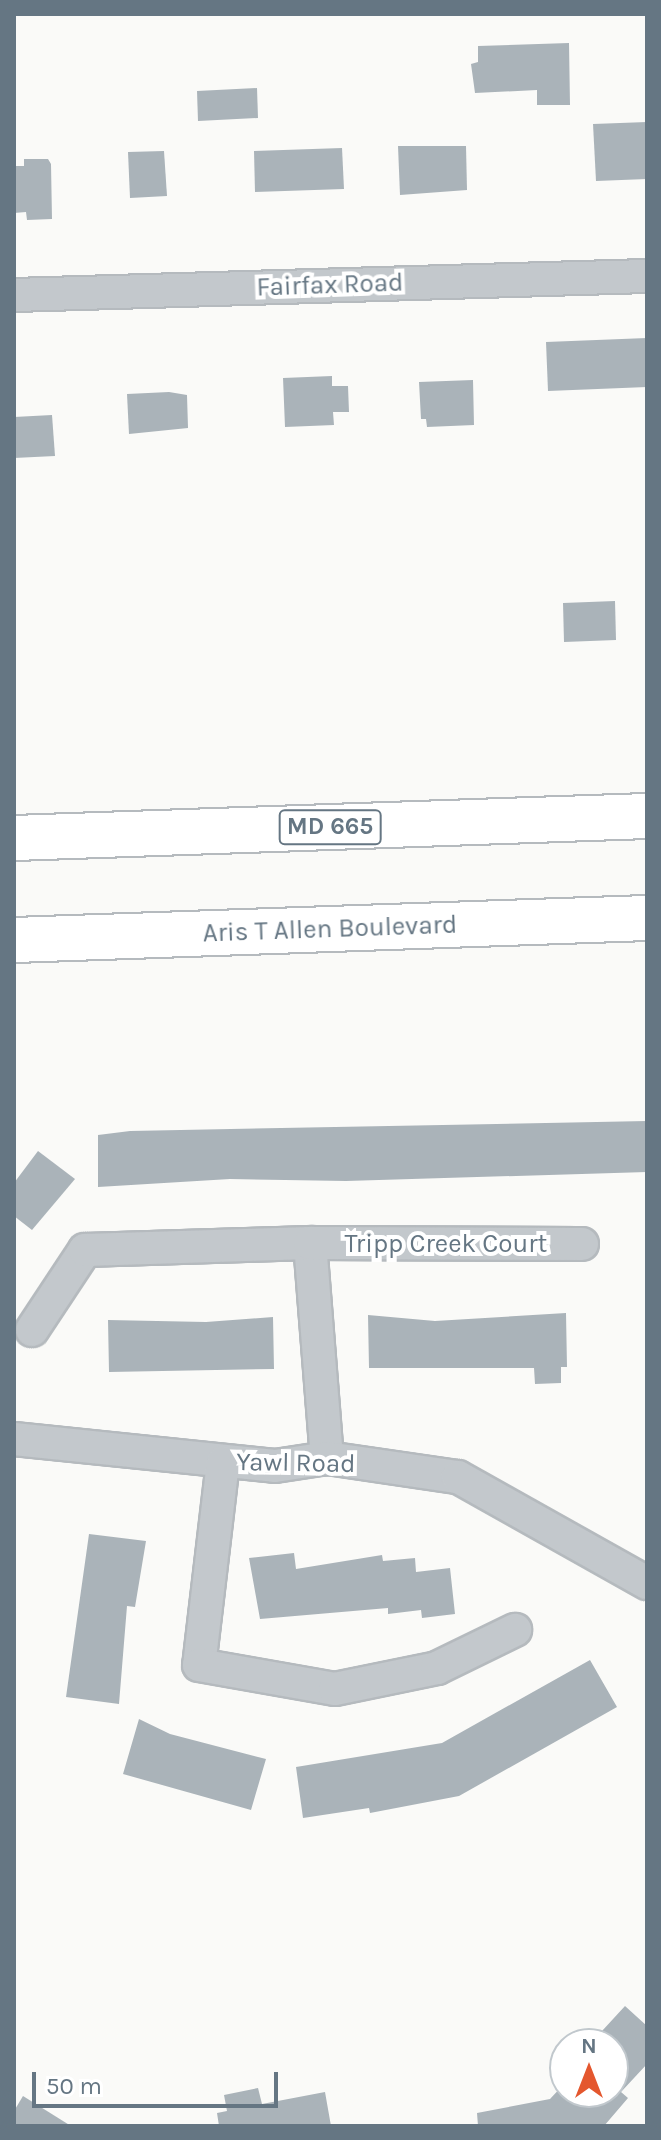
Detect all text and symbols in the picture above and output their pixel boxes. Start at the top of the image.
street label: Fairfax Road [256,267,404,303]
road number: MD 665 [278,807,382,847]
street label: Aris T Allen Boulevard [202,909,458,949]
street label: Tripp Creek Court [345,1228,547,1260]
street label: Yawl Road [236,1446,356,1480]
north arrow [549,2028,629,2108]
text: N [581,2033,597,2059]
scale bar [36,2056,282,2106]
text: 50 m [46,2072,102,2100]

